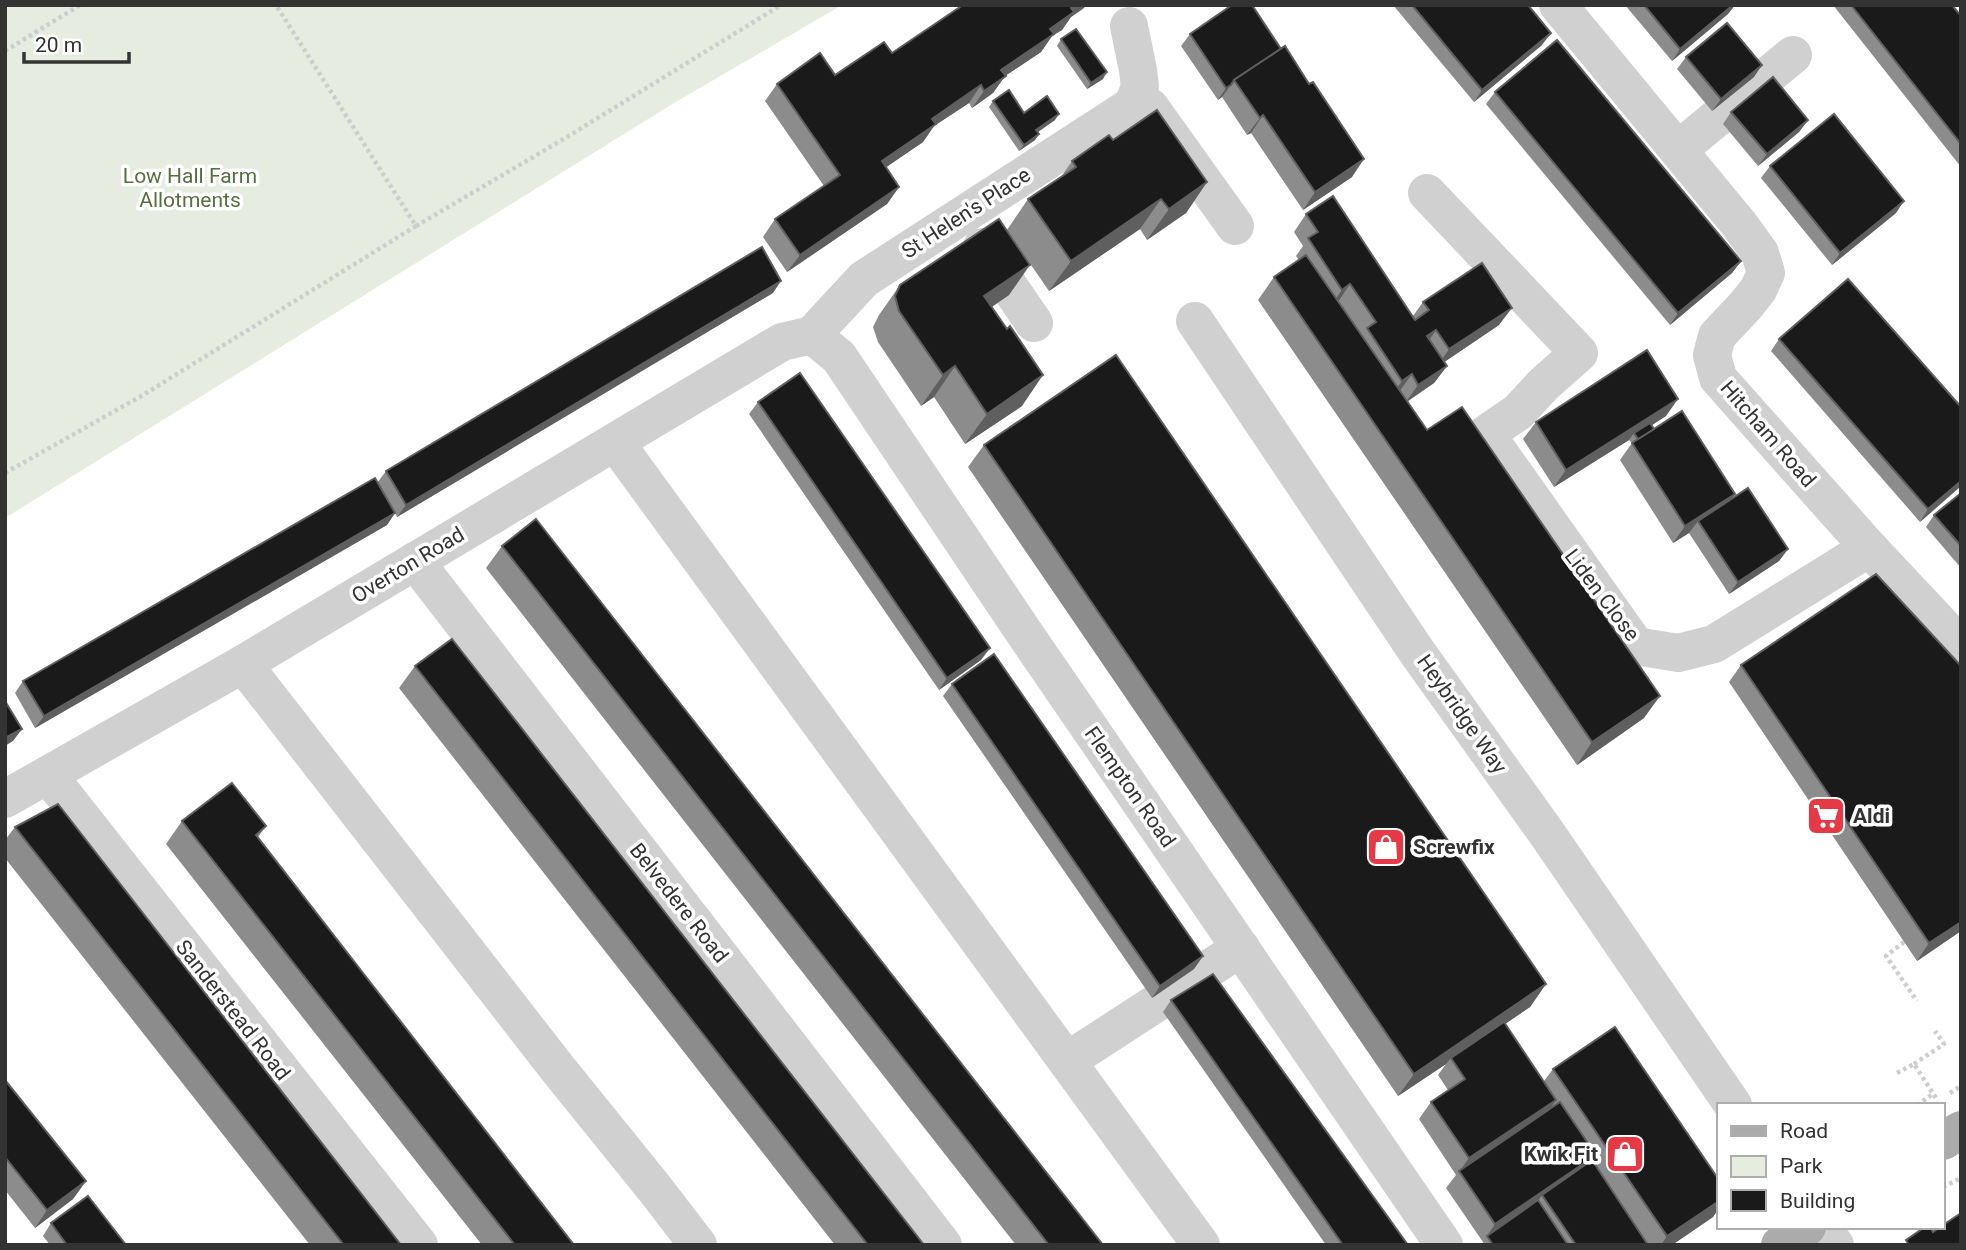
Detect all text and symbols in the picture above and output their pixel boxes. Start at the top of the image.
scale bar [24,21,130,65]
text: 20 m [35,33,82,57]
street label: St Helen's Place [897,163,1035,263]
park label: Low Hall Farm Allotments [123,164,257,212]
street label: Hitcham Road [1715,376,1821,492]
street label: Overton Road [347,522,469,608]
street label: Liden Close [1560,544,1644,646]
street label: Heybridge Way [1412,650,1512,778]
street label: Flempton Road [1080,722,1180,852]
supermarket icon: Aldi [1805,795,1847,837]
place label: Aldi [1853,804,1890,828]
shop icon: Screwfix [1365,826,1407,868]
place label: Screwfix [1413,835,1495,859]
street label: Belvedere Road [625,839,733,967]
street label: Sanderstead Road [171,935,295,1085]
legend [1717,1103,1945,1229]
text: Road [1780,1119,1828,1143]
shop icon: Kwik Fit [1604,1133,1646,1175]
place label: Kwik Fit [1524,1142,1598,1166]
text: Park [1780,1154,1823,1178]
text: Building [1780,1189,1855,1213]

